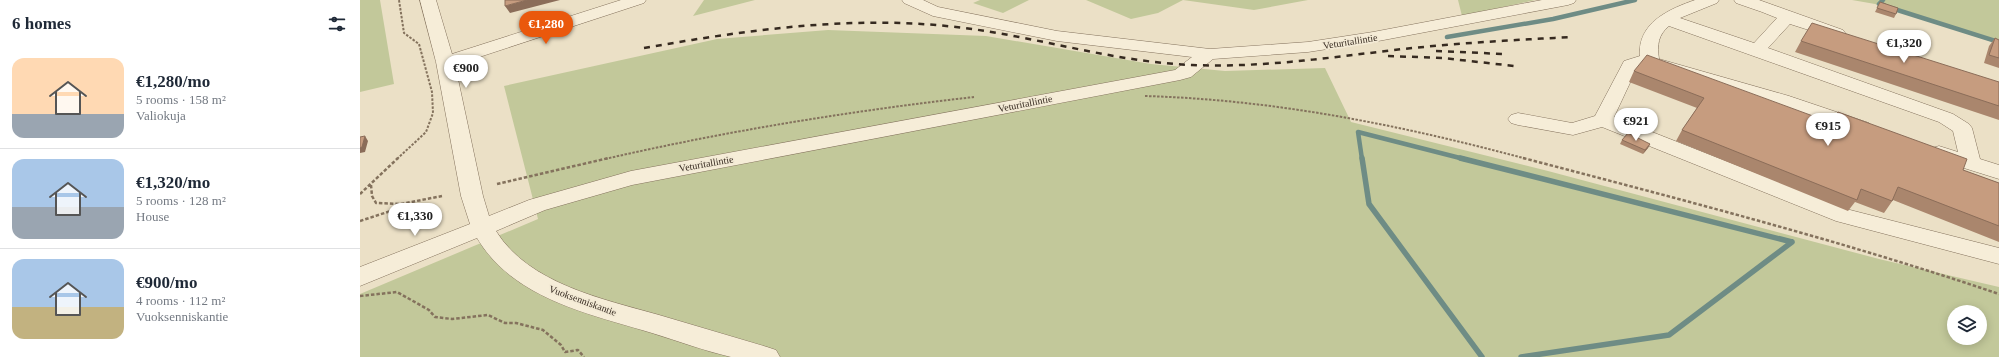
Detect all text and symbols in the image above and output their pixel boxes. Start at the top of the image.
pin: €1,280 [513,11,579,45]
icon: filters [326,13,348,35]
text: 6 homes [12,14,71,33]
text: €1,280 [528,16,564,31]
pin: €1,320 [1871,30,1937,64]
street label: Veturitallintie [1322,32,1379,51]
text: €1,320 [1886,35,1922,50]
pin: €900 [442,55,490,89]
text: €900 [453,60,479,75]
text: €1,280/mo [136,72,210,91]
icon: home [44,74,92,122]
text: 5 rooms · 158 m² [136,92,226,107]
street label: Veturitallintie [997,93,1054,114]
text: Valiokuja [136,108,186,123]
pin: €921 [1612,108,1660,142]
text: €921 [1623,113,1649,128]
pin: €915 [1804,113,1852,147]
text: €915 [1815,118,1841,133]
street label: Veturitallintie [678,153,735,174]
text: €1,320/mo [136,173,210,192]
icon: home [44,175,92,223]
text: 5 rooms · 128 m² [136,193,226,208]
pin: €1,330 [382,203,448,237]
text: €1,330 [397,208,433,223]
text: House [136,209,169,224]
text: €900/mo [136,273,197,292]
icon: home [44,275,92,323]
street label: Vuoksenniskantie [548,283,619,318]
text: 4 rooms · 112 m² [136,293,225,308]
map controls [1947,305,1987,345]
button: layers [1947,305,1987,345]
text: Vuoksenniskantie [136,309,228,324]

